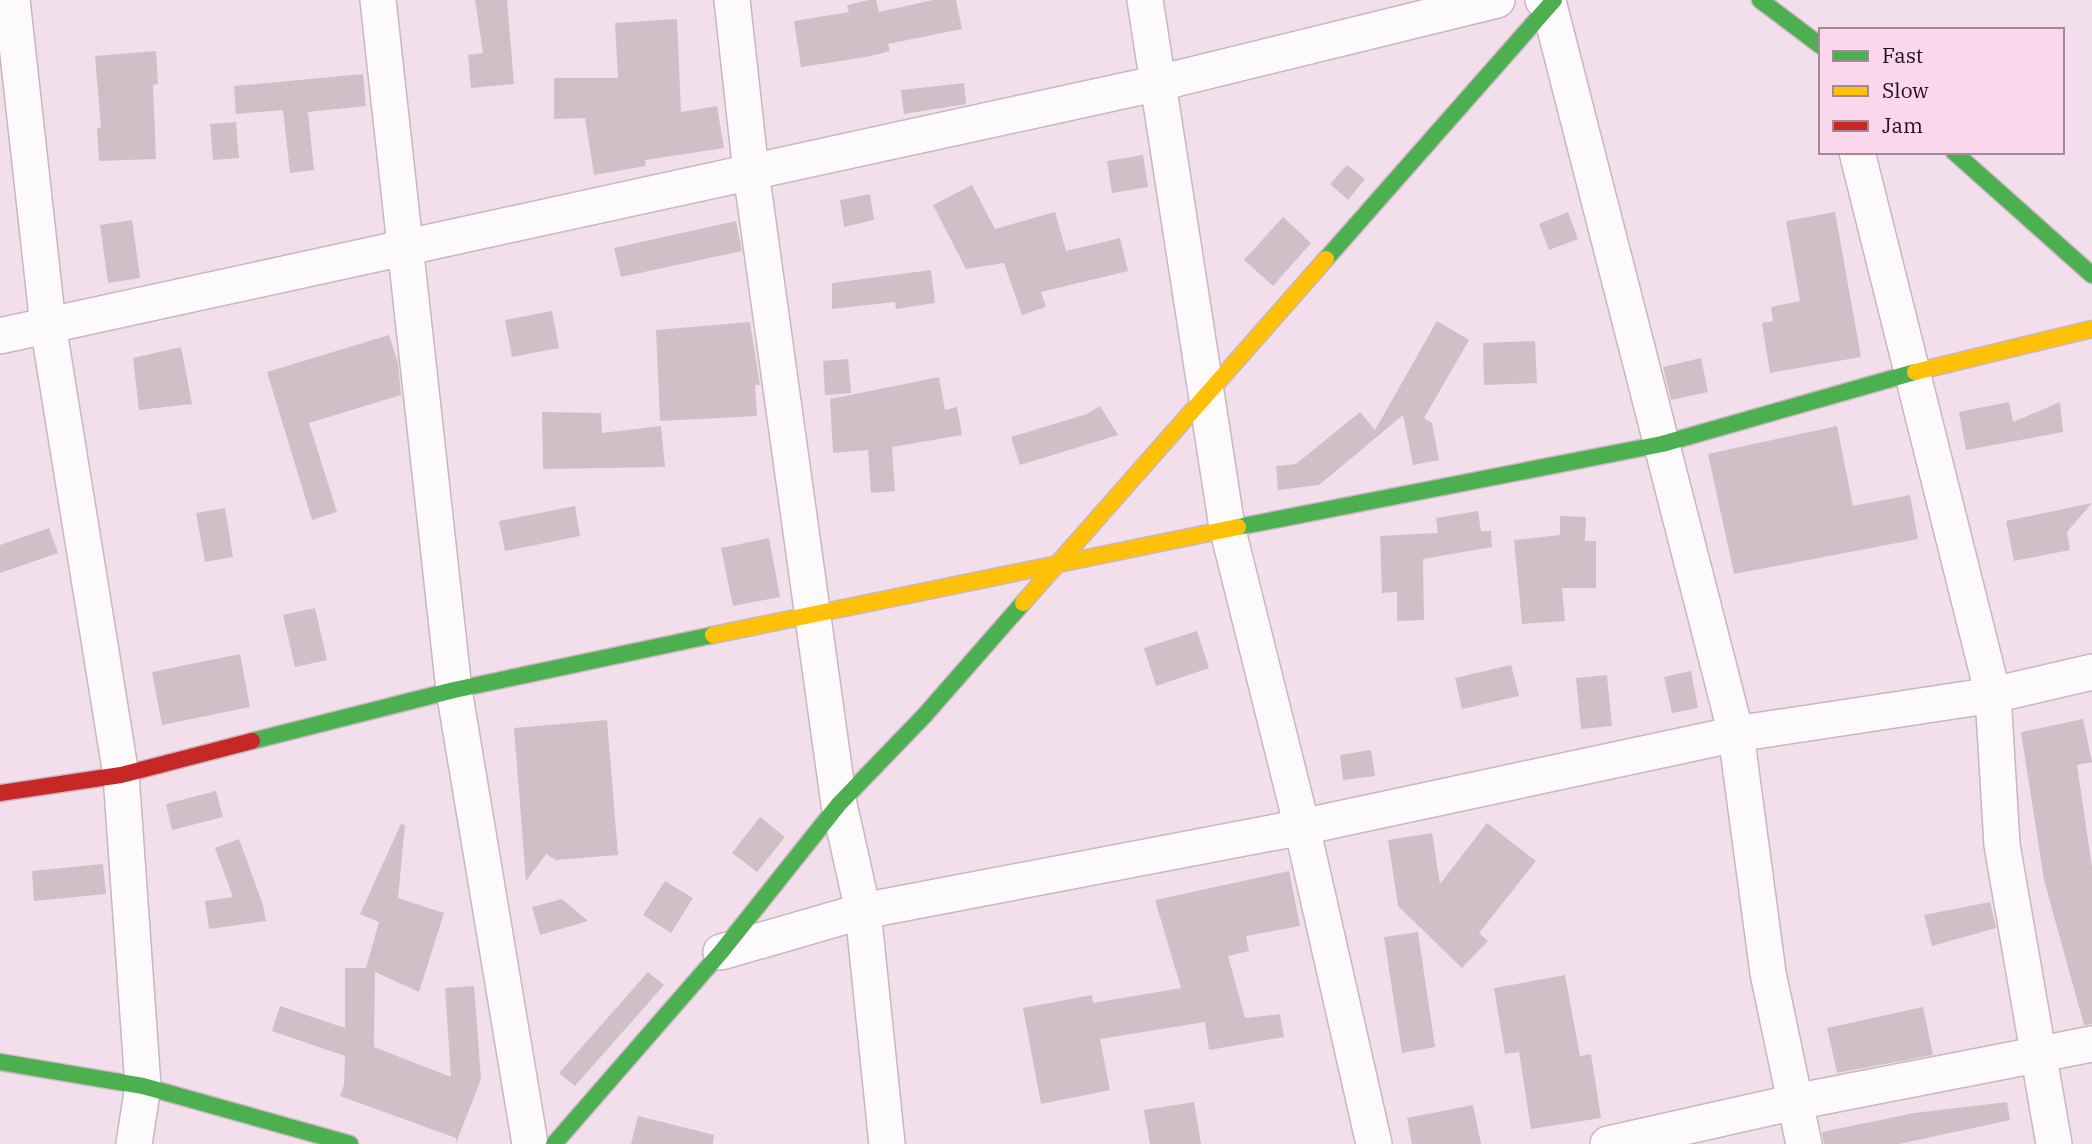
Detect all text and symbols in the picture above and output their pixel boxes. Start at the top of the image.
legend [1819,28,2064,154]
text: Fast [1882,41,1923,69]
text: Slow [1882,76,1929,104]
text: Jam [1882,111,1923,139]

